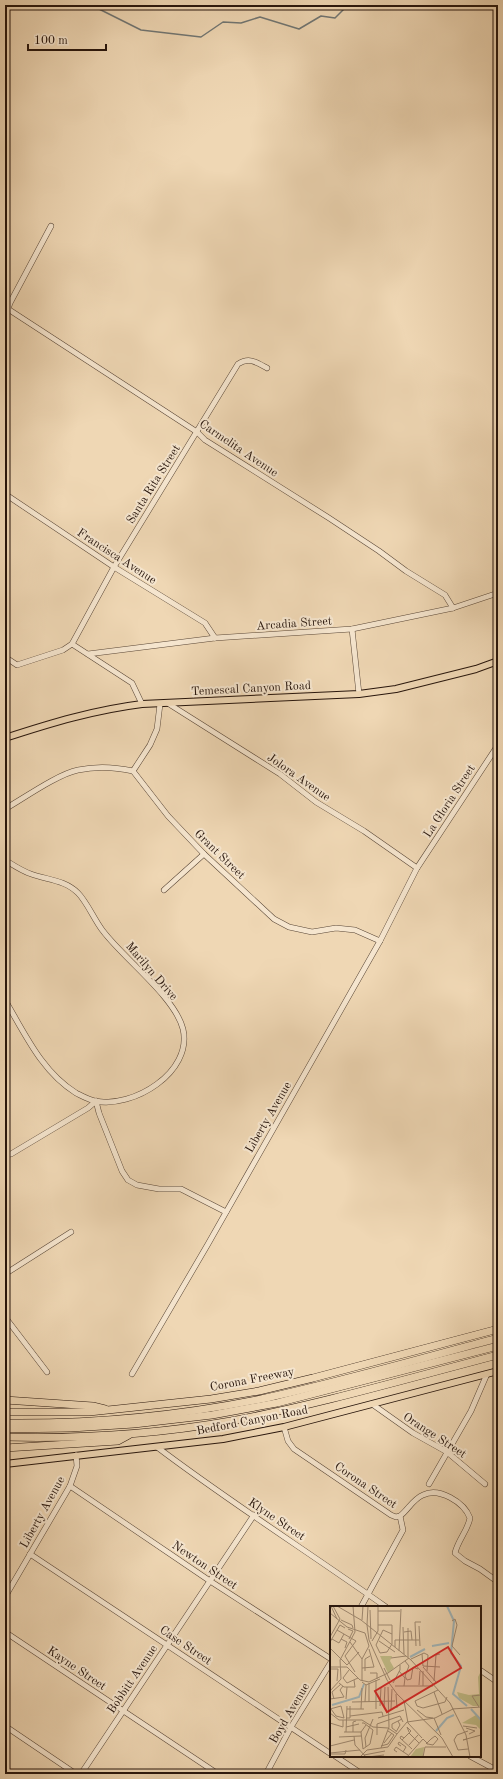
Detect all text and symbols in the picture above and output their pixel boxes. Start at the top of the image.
scale bar [28,26,106,52]
text: 100 m [34,35,68,47]
street label: Carmelita Avenue [197,418,280,480]
street label: Santa Rita Street [125,443,183,526]
street label: Francisca Avenue [75,527,159,587]
street label: Arcadia Street [256,615,332,633]
street label: Temescal Canyon Road [191,680,311,698]
street label: Jolora Avenue [265,752,333,804]
street label: La Gloria Street [422,763,478,840]
street label: Grant Street [192,828,247,882]
street label: Marilyn Drive [123,940,180,1003]
street label: Liberty Avenue [244,1079,294,1155]
street label: Corona Freeway [209,1366,296,1394]
street label: Bedford Canyon Road [195,1404,309,1438]
street label: Orange Street [401,1411,468,1461]
street label: Corona Street [332,1461,399,1511]
street label: Liberty Avenue [18,1474,68,1550]
street label: Klyne Street [246,1496,307,1543]
street label: Newton Street [170,1540,239,1592]
inset map [330,1606,481,1757]
street label: Case Street [157,1624,214,1668]
street label: Bobbitt Avenue [106,1643,160,1716]
street label: Kayne Street [45,1645,108,1693]
street label: Boyd Avenue [268,1681,312,1746]

